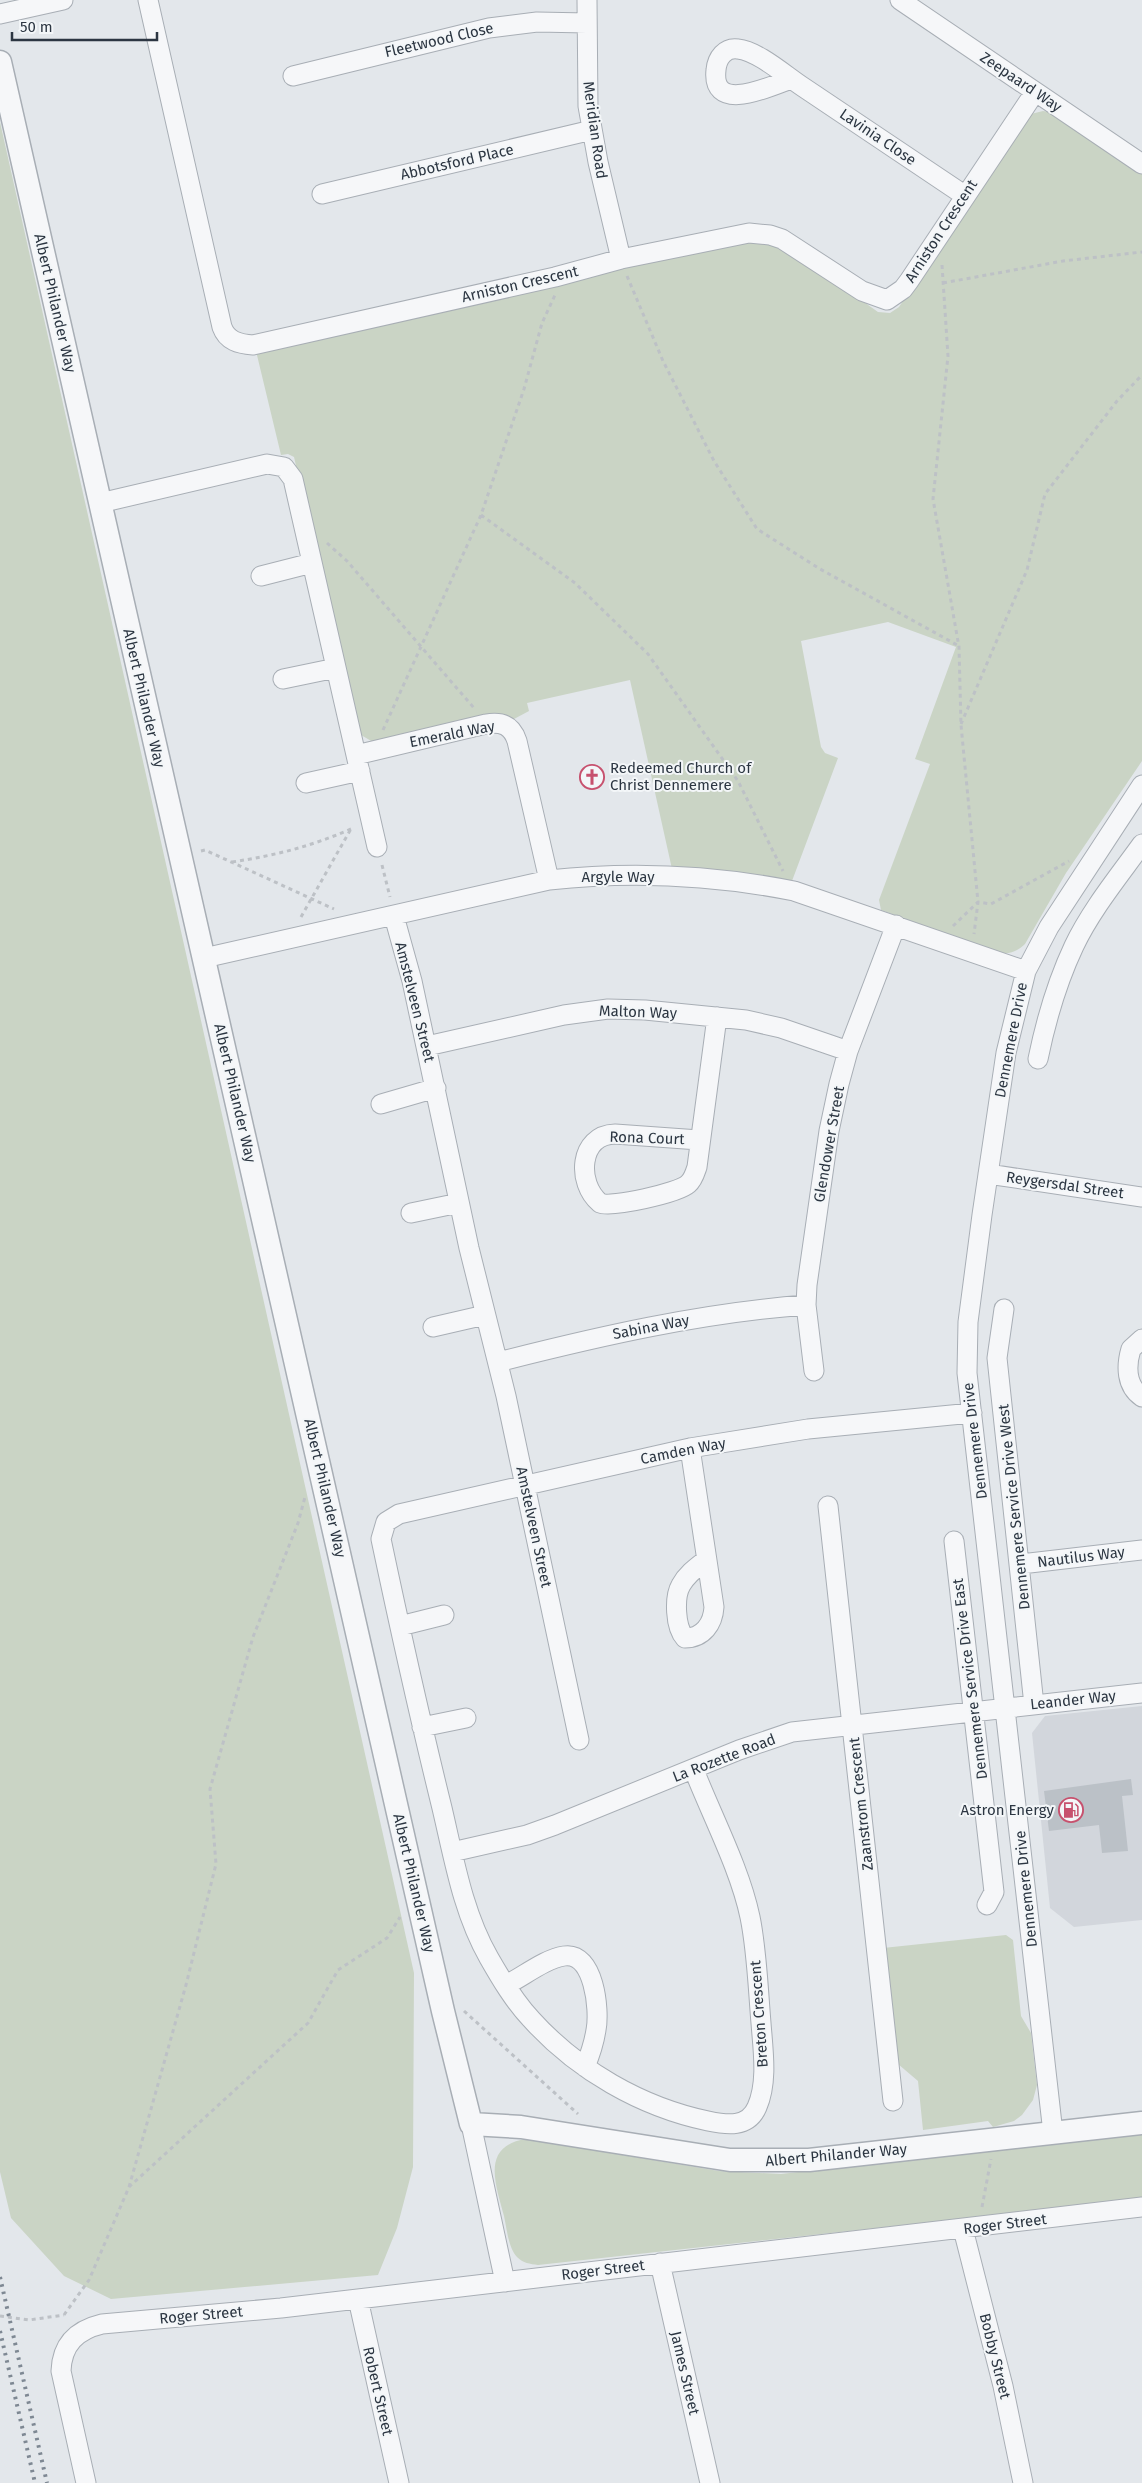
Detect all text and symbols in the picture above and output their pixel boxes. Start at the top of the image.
scale bar [12,10,158,42]
text: 50 m [20,18,53,36]
street label: Fleetwood Close [383,19,495,61]
street label: Zeepaard Way [977,48,1066,116]
street label: Meridian Road [579,80,611,180]
street label: Lavinia Close [836,105,920,169]
street label: Abbotsford Place [399,140,515,184]
street label: Arniston Crescent [901,176,981,286]
street label: Albert Philander Way [30,232,80,375]
street label: Arniston Crescent [460,262,581,306]
street label: Albert Philander Way [119,627,169,770]
street label: Emerald Way [408,717,497,751]
place label: Redeemed Church of Christ Dennemere [610,759,752,794]
church icon: Redeemed Church of Christ Dennemere [579,764,605,790]
street label: Argyle Way [581,868,655,886]
street label: Amstelveen Street [391,940,439,1065]
street label: Dennemere Drive [991,981,1031,1099]
street label: Malton Way [599,1002,678,1022]
street label: Albert Philander Way [210,1022,260,1165]
street label: Glendower Street [810,1084,848,1204]
street label: Rona Court [609,1128,686,1148]
street label: Reygersdal Street [1005,1168,1126,1202]
street label: Sabina Way [611,1311,691,1343]
street label: Dennemere Drive [959,1382,991,1500]
street label: Dennemere Service Drive West [994,1403,1034,1611]
street label: Albert Philander Way [300,1417,350,1560]
street label: Camden Way [639,1434,728,1468]
street label: Amstelveen Street [512,1465,556,1590]
street label: Nautilus Way [1036,1543,1126,1571]
street label: Dennemere Service Drive East [949,1577,991,1780]
street label: Leander Way [1029,1686,1117,1713]
street label: La Rozette Road [670,1730,778,1786]
street label: Zaanstrom Crescent [845,1736,877,1872]
fuel station icon: Astron Energy [1058,1797,1084,1823]
place label: Astron Energy [961,1801,1055,1819]
street label: Albert Philander Way [389,1812,439,1955]
street label: Dennemere Drive [1011,1830,1041,1948]
street label: Breton Crescent [746,1959,772,2068]
street label: Albert Philander Way [764,2140,908,2170]
street label: Roger Street [962,2210,1048,2238]
street label: Roger Street [560,2256,646,2284]
street label: Roger Street [158,2302,244,2328]
street label: Bobby Street [976,2311,1014,2401]
street label: James Street [667,2329,704,2417]
street label: Robert Street [359,2345,397,2438]

